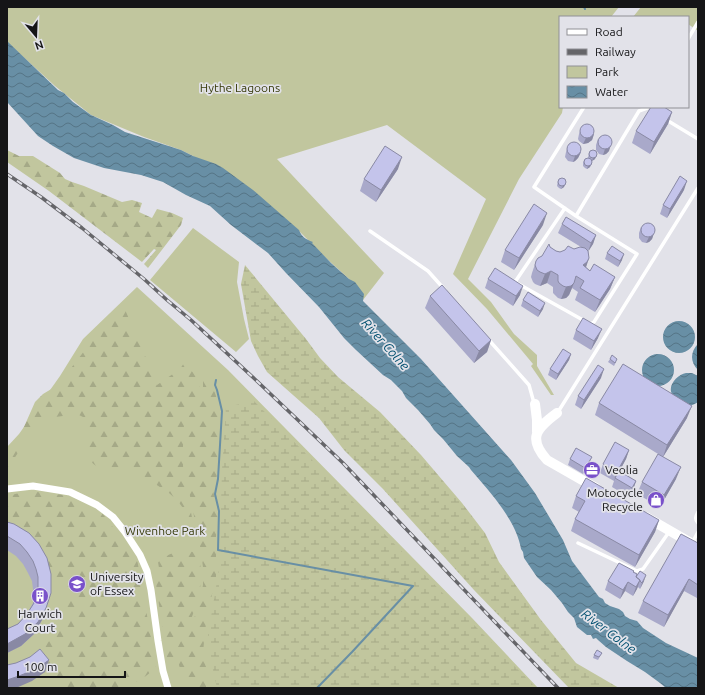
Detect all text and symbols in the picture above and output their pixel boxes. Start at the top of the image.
north arrow [16,16,56,56]
legend [559,16,689,108]
text: Road [595,25,623,38]
text: N [33,38,45,52]
text: Railway [595,45,636,58]
text: Park [595,65,619,78]
park label: Hythe Lagoons [200,81,280,94]
text: Water [595,85,628,98]
water label: River Colne [359,315,413,373]
office icon: Veolia [582,460,602,480]
place label: Veolia [605,463,638,476]
place label: Motocycle Recycle [587,486,643,513]
shop icon: Motocycle Recycle [646,490,666,510]
park label: Wivenhoe Park [125,524,205,537]
place label: University of Essex [90,570,144,597]
school or university icon: University of Essex [67,574,87,594]
building icon: Harwich Court [30,586,50,606]
water label: River Colne [579,606,639,656]
place label: Harwich Court [18,607,62,634]
scale bar [18,653,125,679]
text: 100 m [24,660,57,673]

